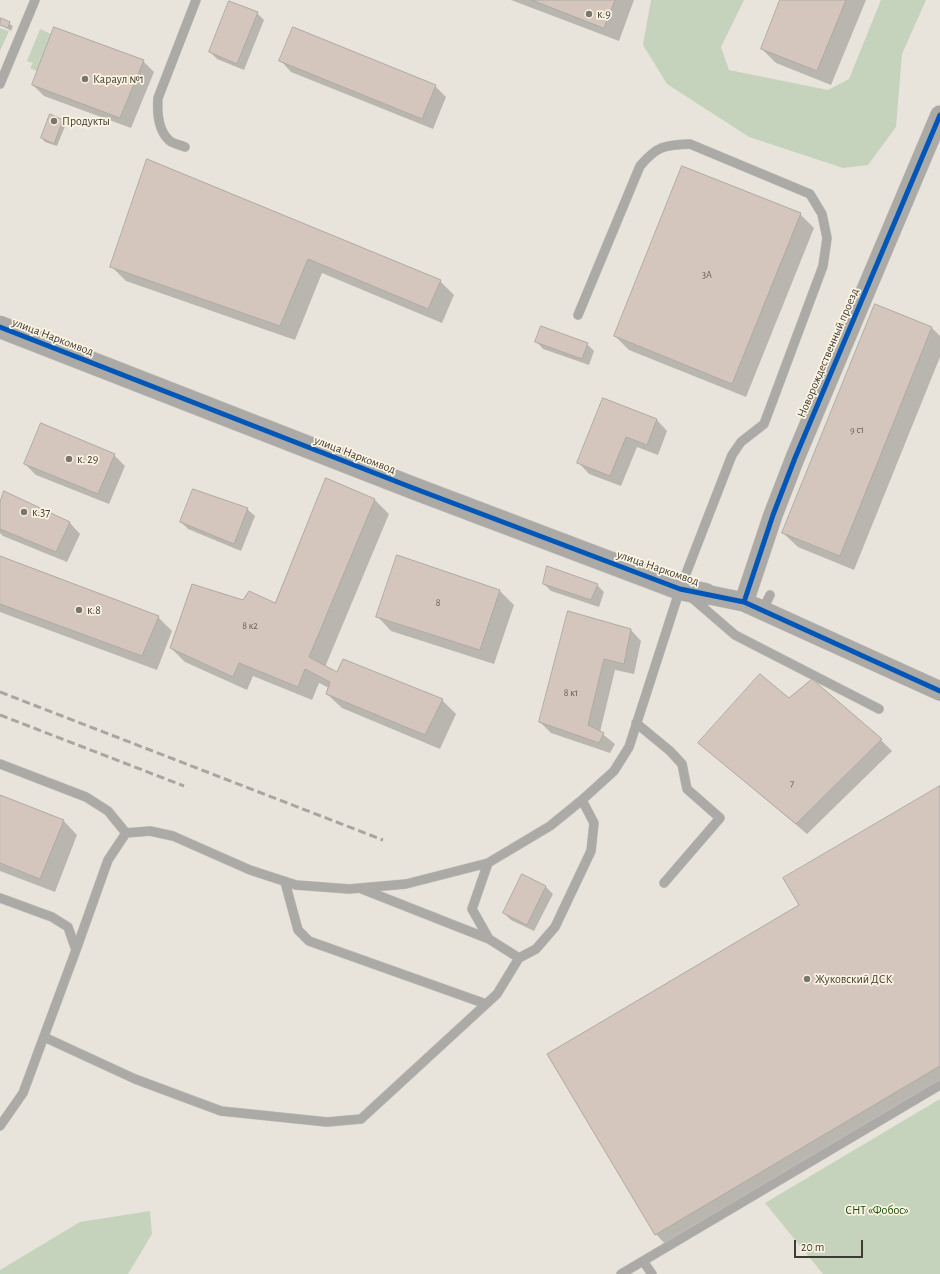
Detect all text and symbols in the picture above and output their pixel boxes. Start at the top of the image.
place label: к.9 [597,7,611,21]
marker: к.9 [584,9,594,19]
place label: Караул №1 [93,72,144,86]
marker: Караул №1 [80,74,90,84]
place label: Продукты [62,114,110,128]
marker: Продукты [49,116,59,126]
house number: 3А [702,269,712,281]
street label: Новорождественный проезд [794,286,862,420]
street label: улица Наркомвод [10,315,96,359]
house number: 9 с1 [850,424,864,436]
street label: улица Наркомвод [312,433,398,477]
place label: к. 29 [77,452,98,466]
marker: к. 29 [64,454,74,464]
place label: к.37 [32,505,50,519]
marker: к.37 [19,507,29,517]
street label: улица Наркомвод [615,547,701,589]
house number: 8 [436,597,440,609]
place label: к.8 [87,603,101,617]
marker: к.8 [74,605,84,615]
house number: 8 к2 [242,620,258,632]
house number: 8 к1 [564,687,578,699]
house number: 7 [790,778,794,790]
place label: Жуковский ДСК [815,972,892,986]
marker: Жуковский ДСК [802,974,812,984]
park label: СНТ «Фобос» [845,1203,909,1217]
scale bar [796,1232,865,1258]
text: 20 m [801,1241,824,1253]

